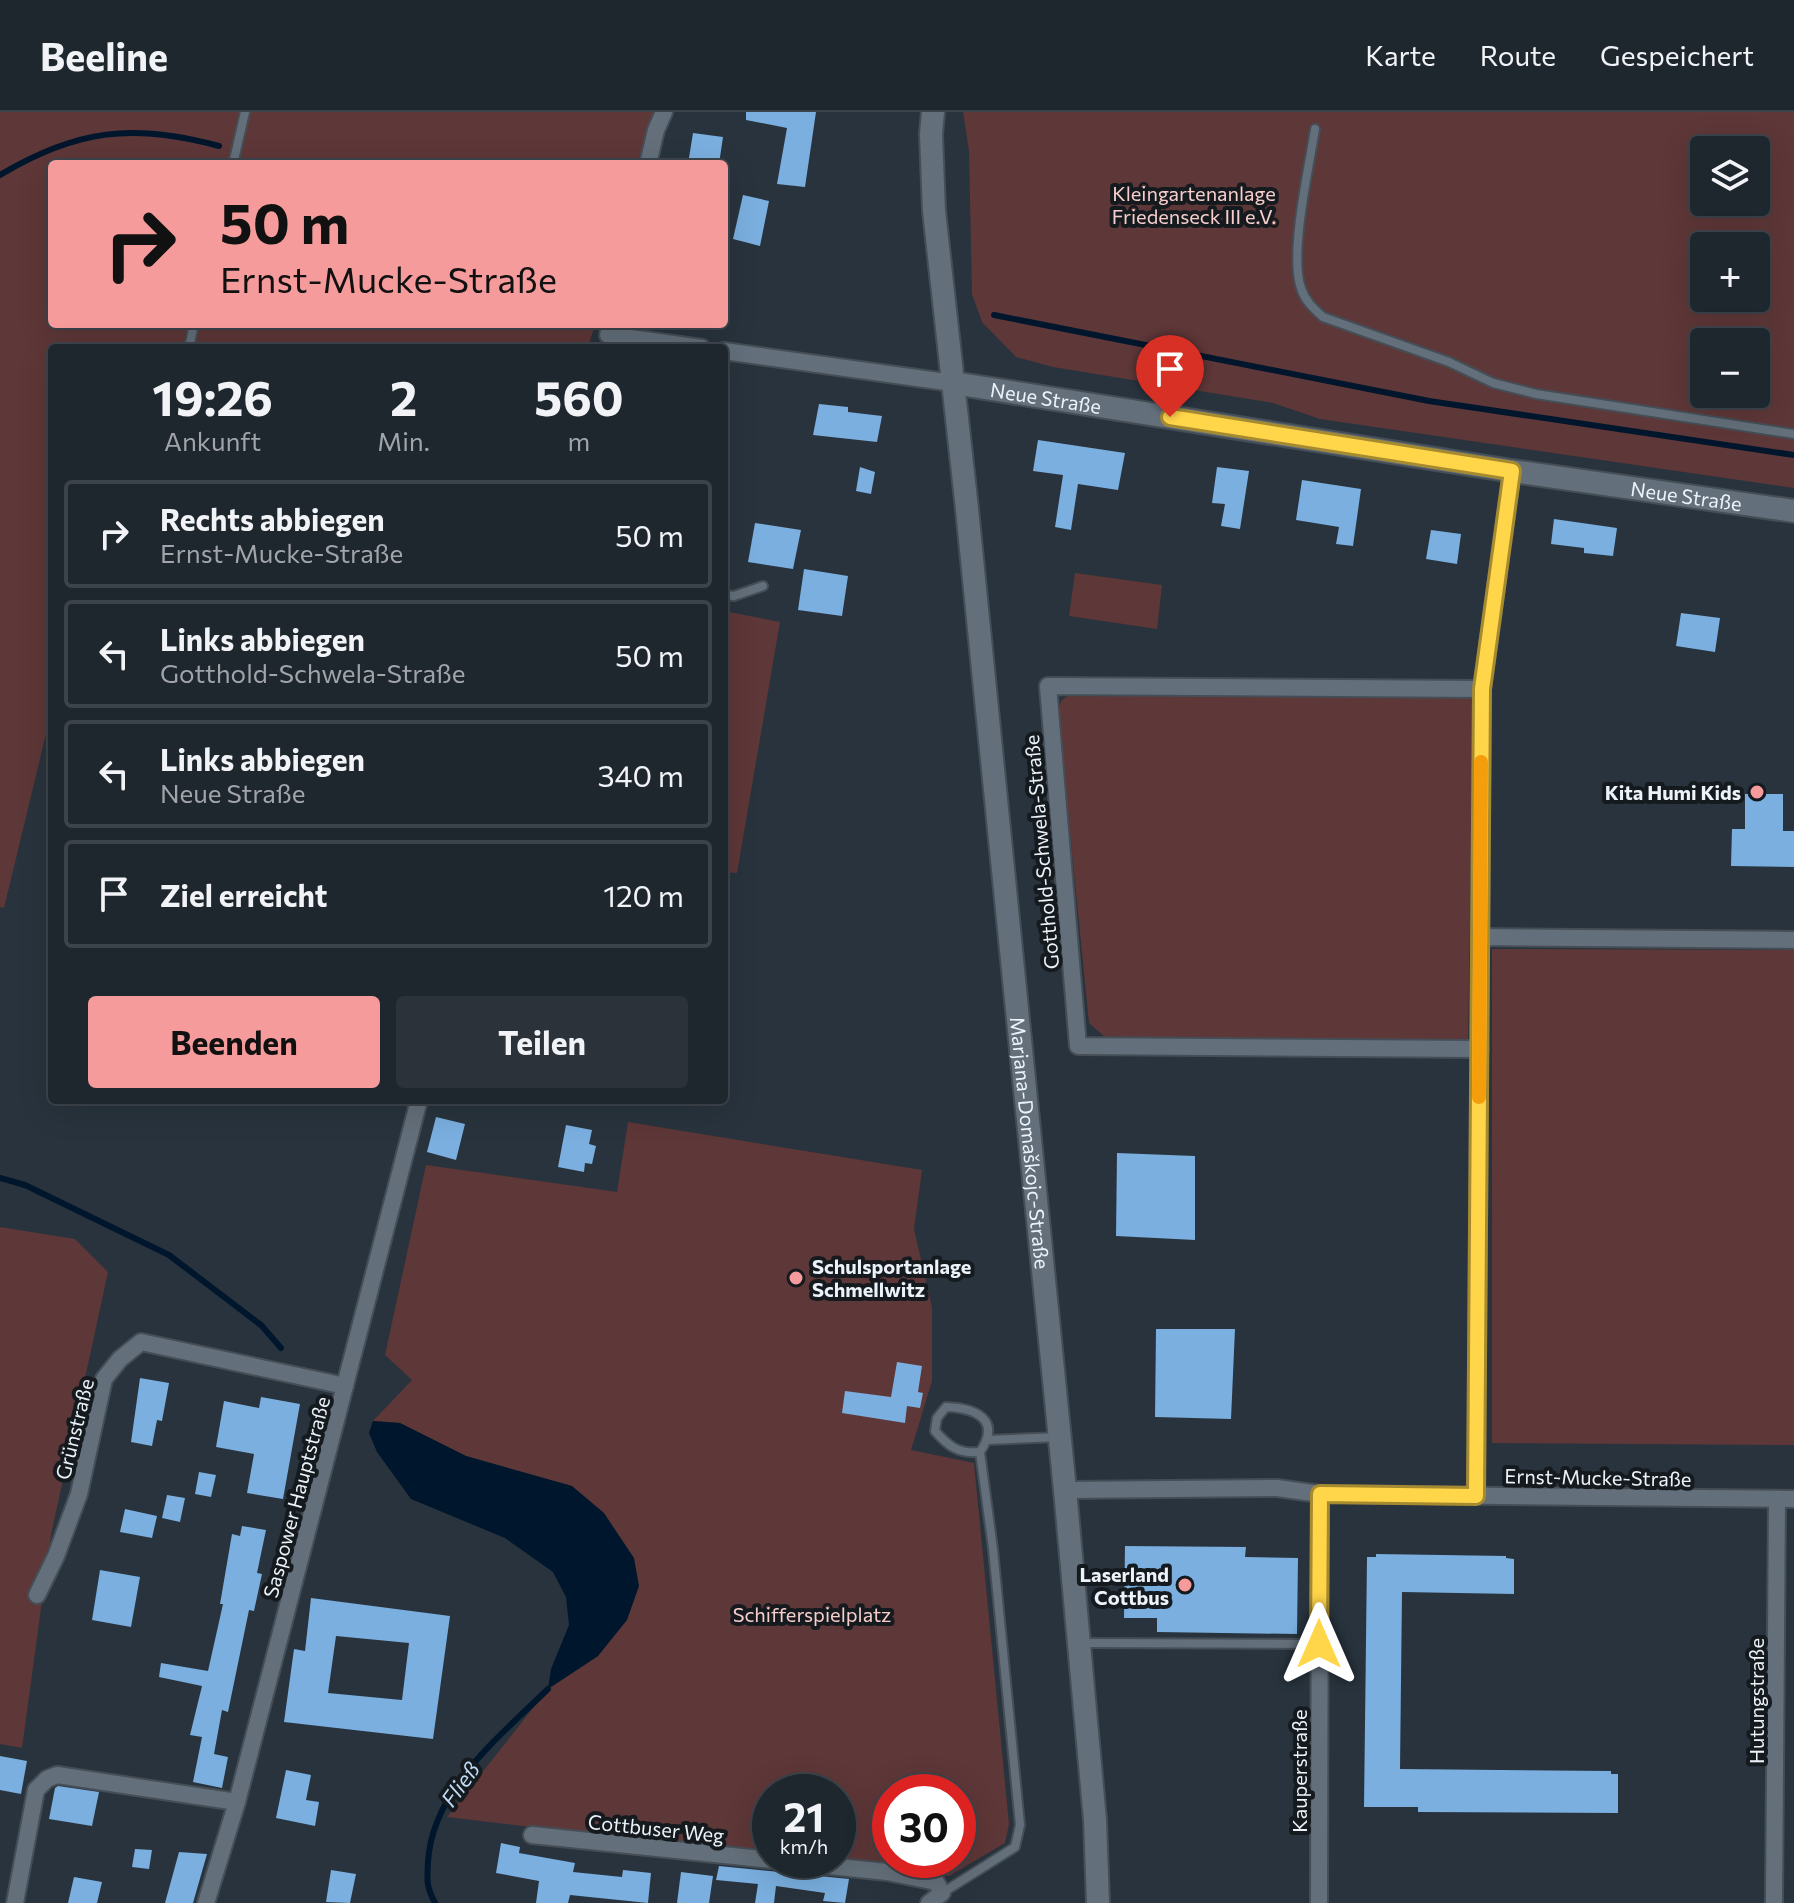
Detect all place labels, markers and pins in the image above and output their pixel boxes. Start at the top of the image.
pin [1136,335,1204,417]
place label: Kita Humi Kids [1605,780,1741,804]
marker: Kita Humi Kids [1748,783,1766,801]
place label: Schulsportanlage Schmellwitz [812,1254,971,1301]
marker: Schulsportanlage Schmellwitz [787,1269,805,1287]
place label: Laserland Cottbus [1079,1562,1169,1609]
marker: Laserland Cottbus [1176,1576,1194,1594]

